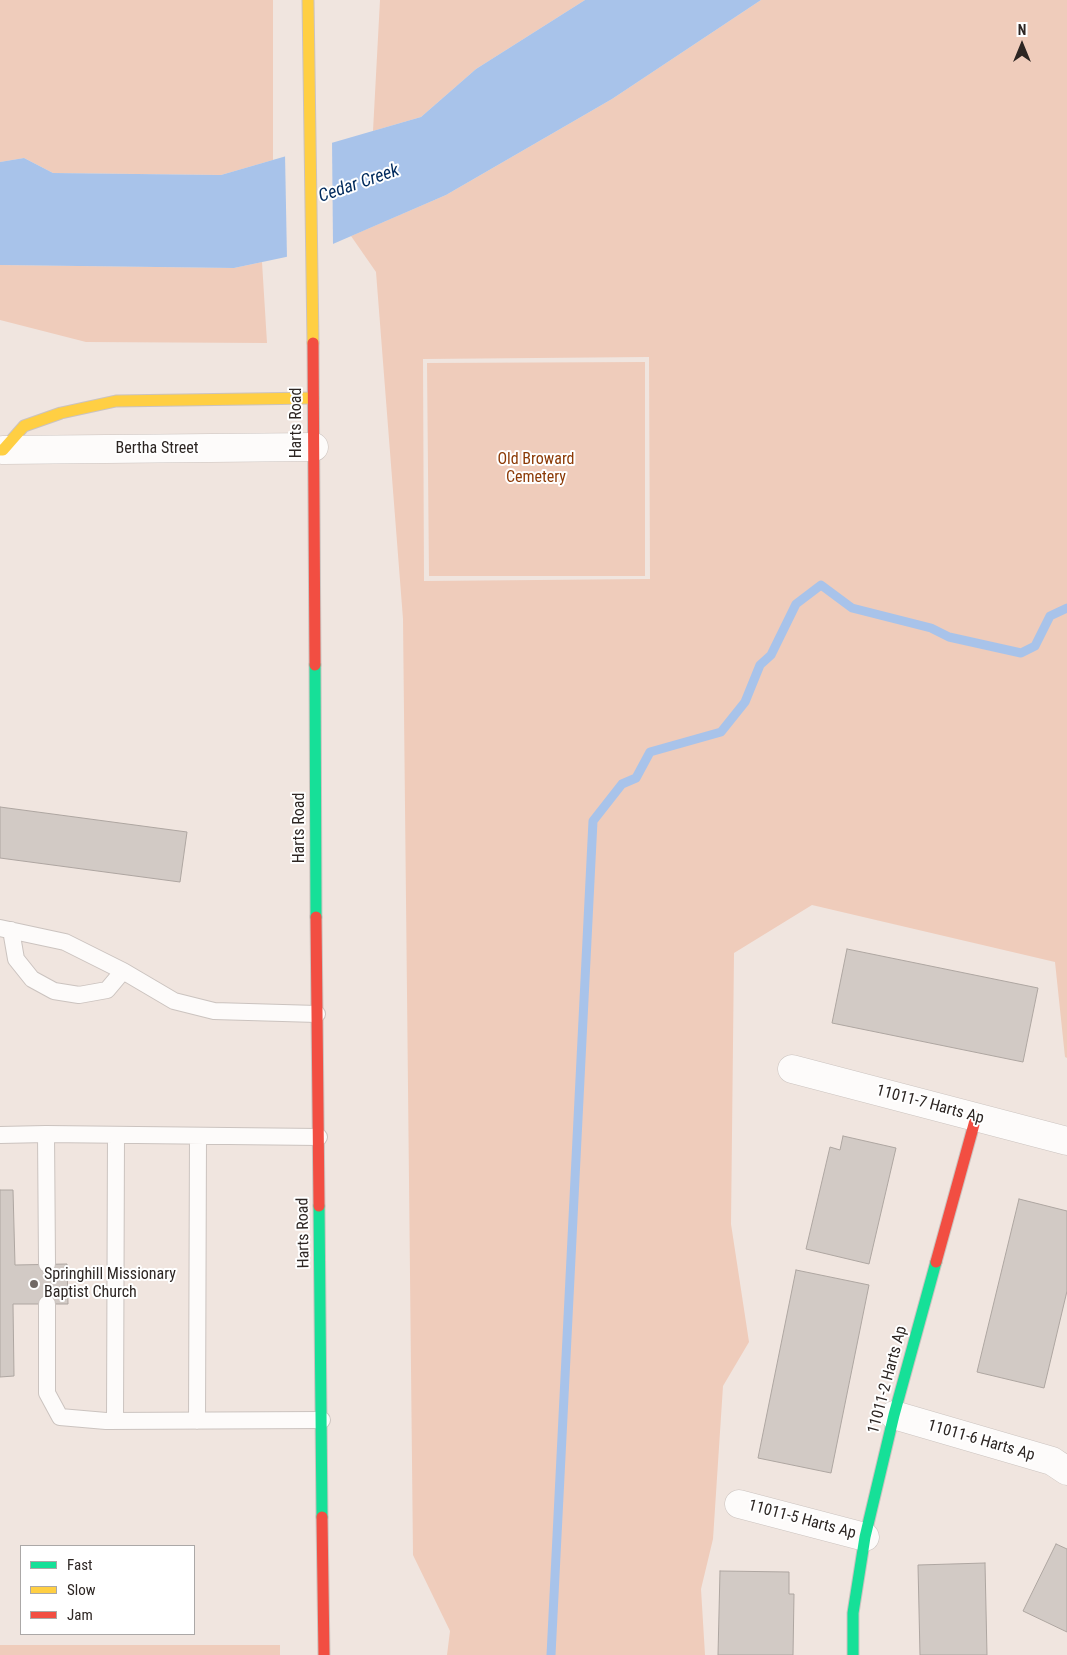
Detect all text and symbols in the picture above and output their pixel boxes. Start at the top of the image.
north arrow [997,20,1047,70]
text: N [1018,22,1026,38]
water label: Cedar Creek [316,160,402,208]
street label: Harts Road [287,388,307,458]
street label: Bertha Street [116,439,198,459]
park label: Old Broward Cemetery [497,450,575,488]
street label: Harts Road [290,793,310,863]
street label: 11011-7 Harts Ap [874,1081,986,1129]
street label: Harts Road [294,1197,314,1269]
place label: Springhill Missionary Baptist Church [44,1265,176,1303]
marker: Springhill Missionary Baptist Church [28,1278,40,1290]
street label: 11011-2 Harts Ap [864,1324,912,1436]
street label: 11011-6 Harts Ap [925,1417,1037,1465]
street label: 11011-5 Harts Ap [746,1496,858,1544]
legend [20,1545,195,1635]
text: Fast [67,1556,92,1574]
text: Slow [67,1581,96,1599]
text: Jam [67,1606,93,1624]

